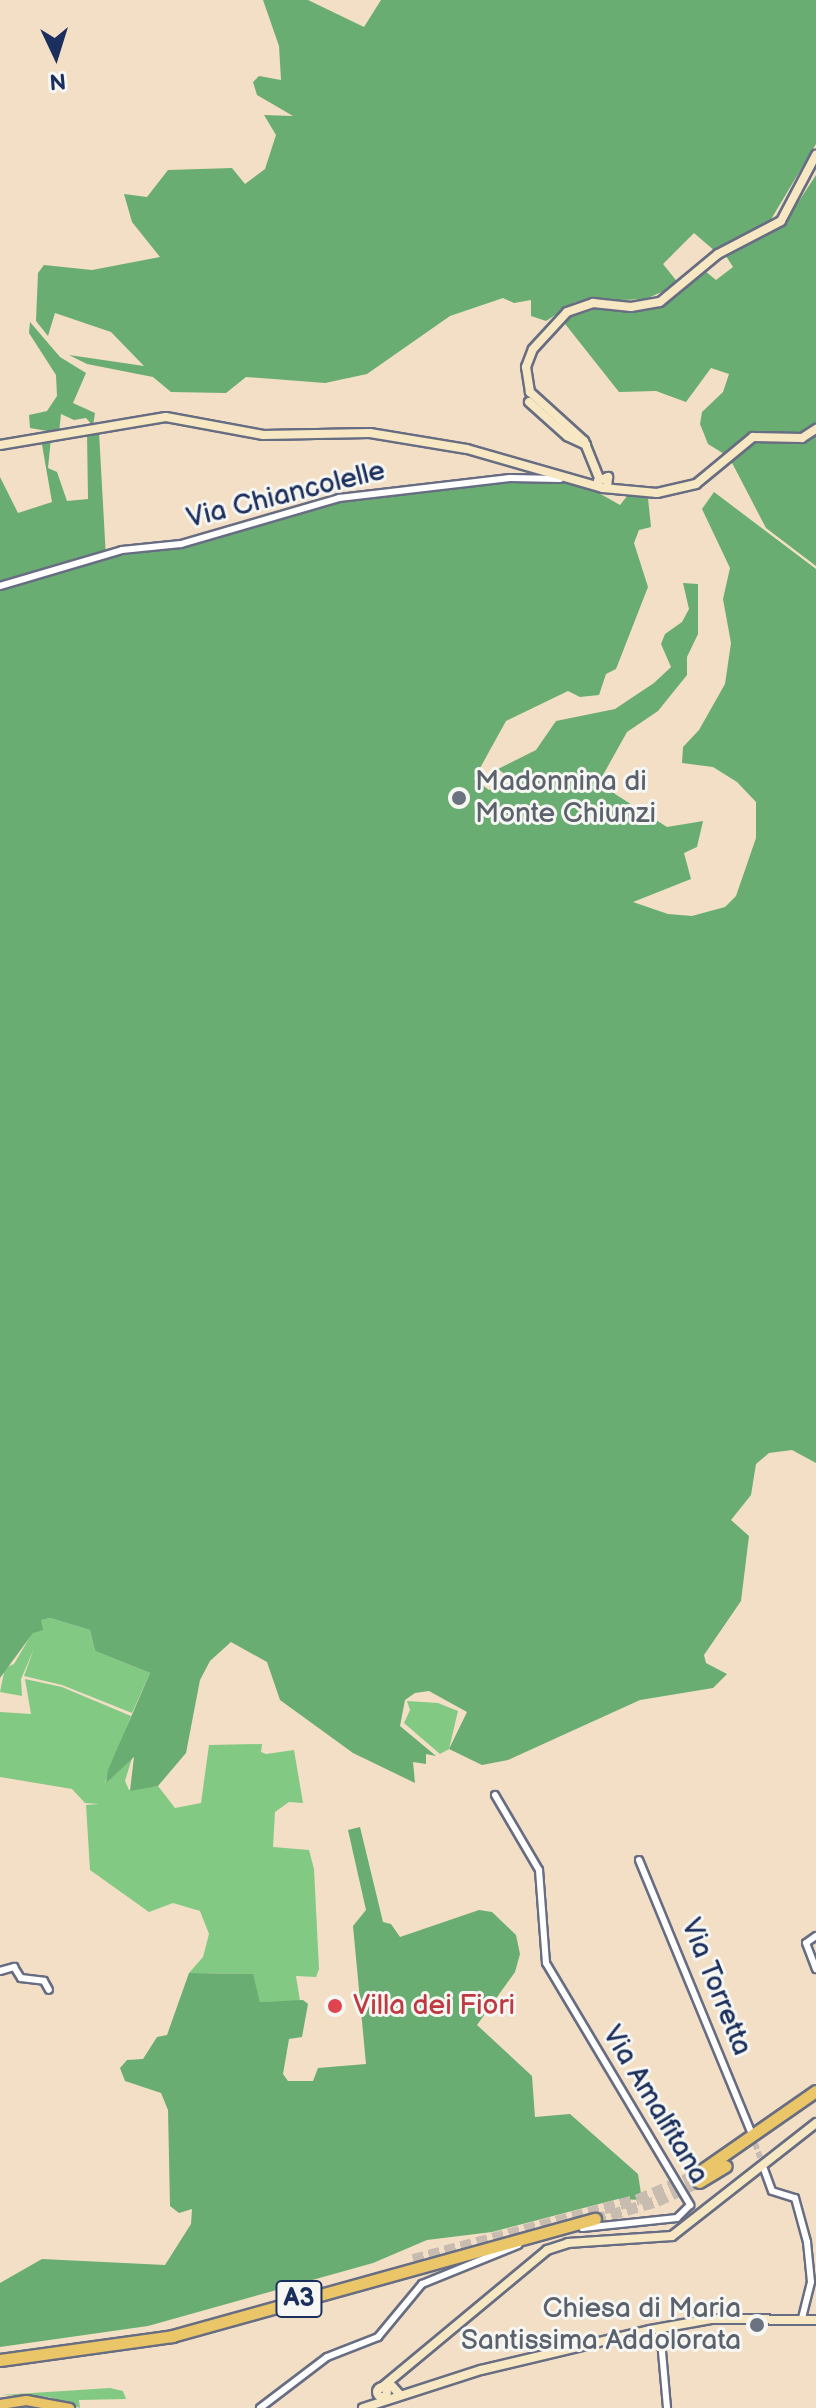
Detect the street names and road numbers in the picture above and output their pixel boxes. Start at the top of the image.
street label: Via Chiancolelle [183,454,389,536]
street label: Via Torretta [673,1913,759,2061]
street label: Via Amalfitana [595,2020,715,2190]
road number: A3 [275,2277,323,2321]

